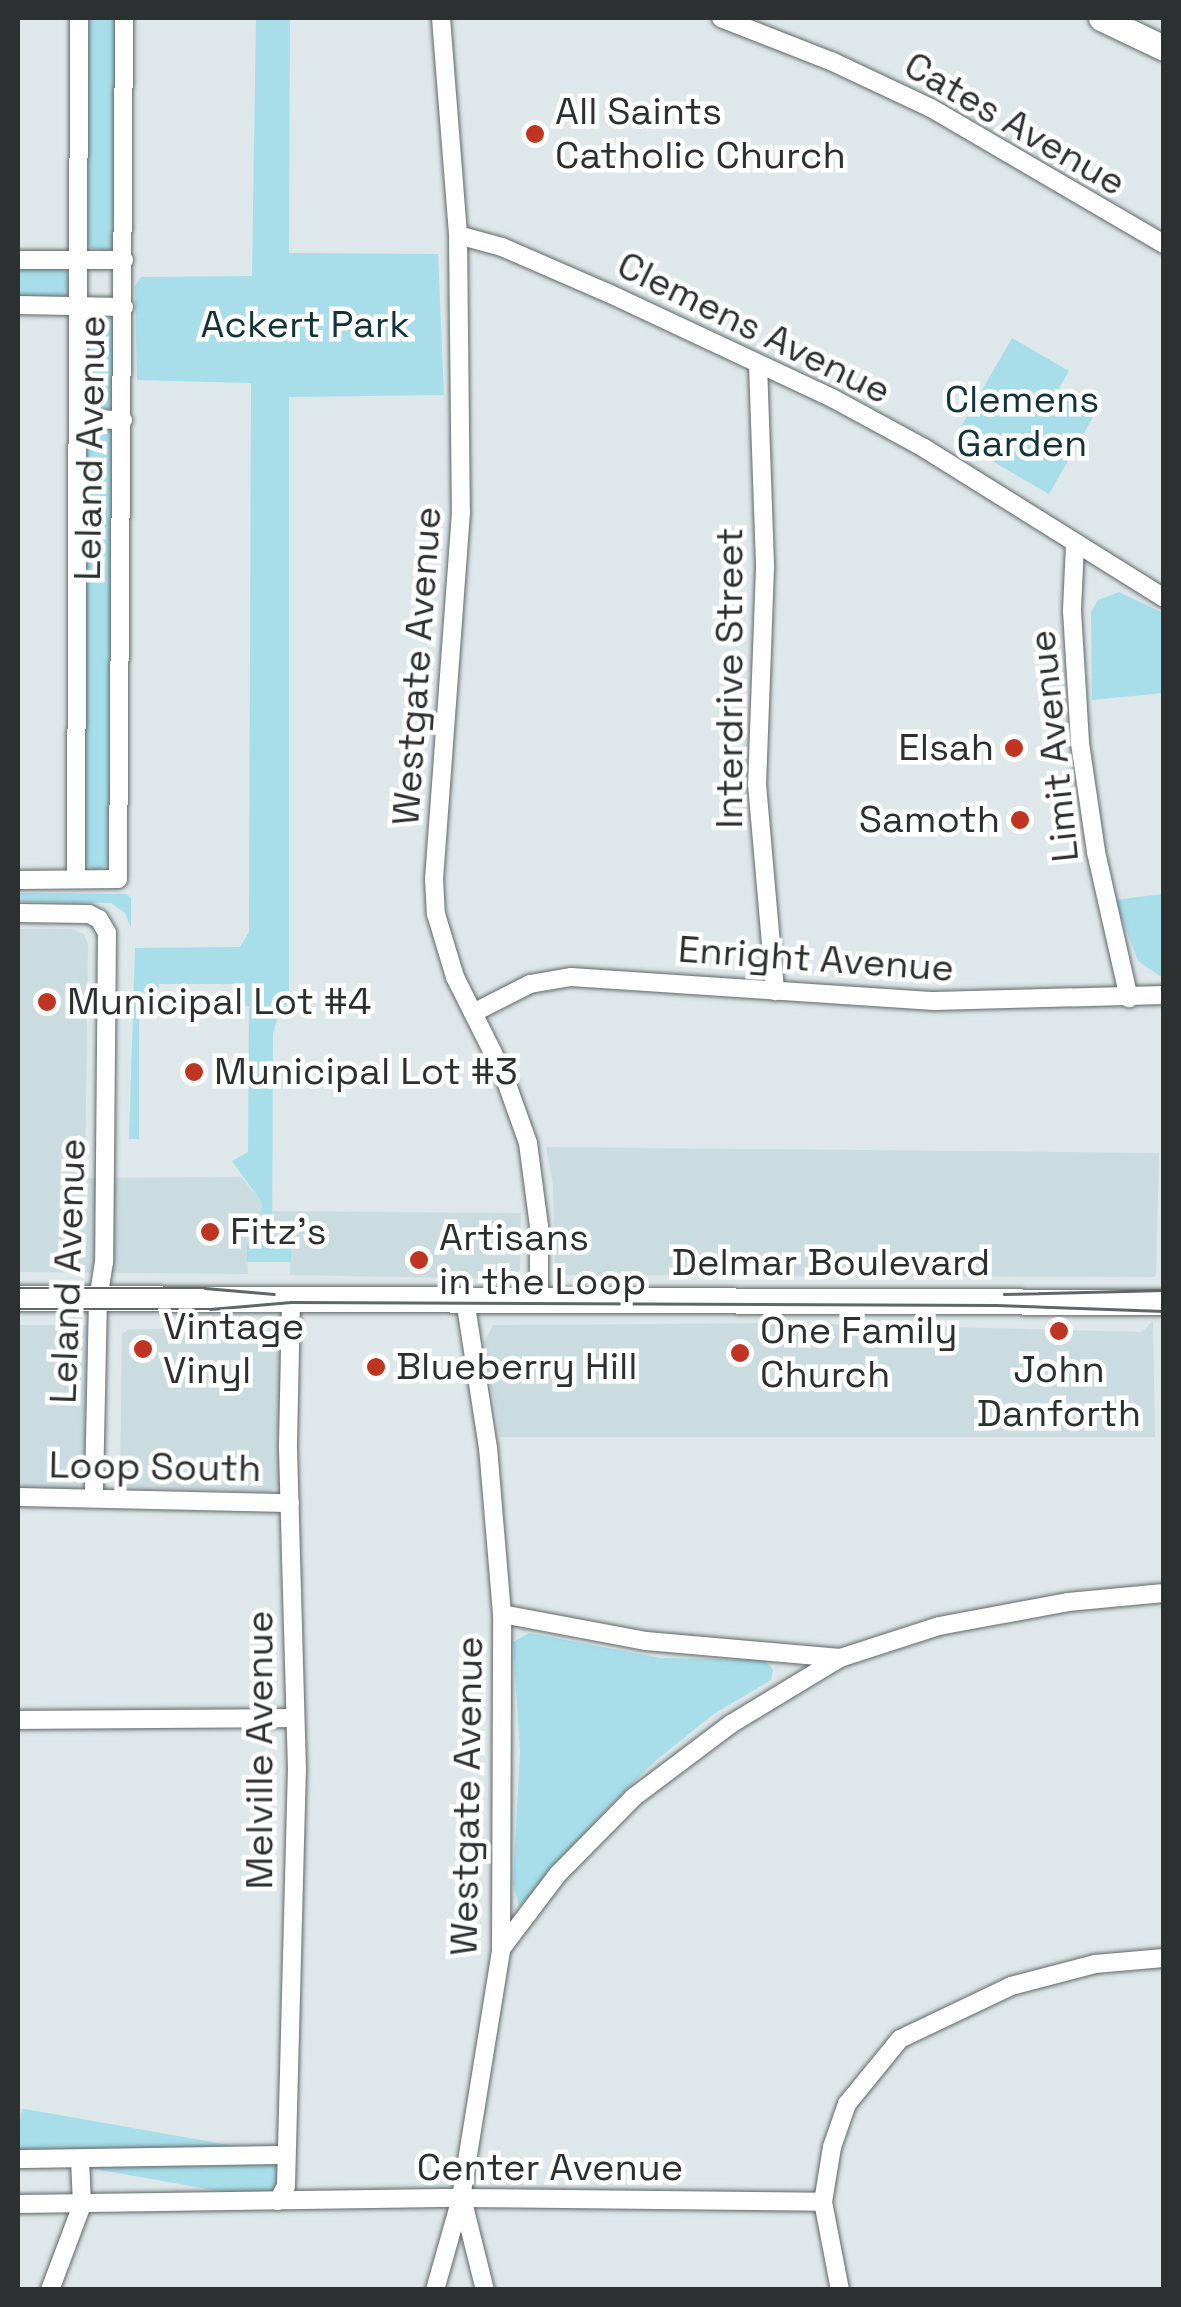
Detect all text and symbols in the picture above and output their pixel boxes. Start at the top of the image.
street label: Cates Avenue [896,42,1134,206]
place label: All Saints Catholic Church [555,89,846,178]
marker: All Saints Catholic Church [524,123,546,145]
street label: Clemens Avenue [610,242,898,414]
park label: Ackert Park [200,302,410,348]
street label: Leland Avenue [65,315,115,581]
park label: Clemens Garden [945,377,1099,466]
street label: Westgate Avenue [383,505,451,827]
street label: Interdrive Street [707,527,753,829]
street label: Limit Avenue [1019,628,1089,864]
place label: Elsah [898,725,994,771]
marker: Elsah [1003,737,1025,759]
place label: Samoth [859,797,1000,843]
marker: Samoth [1009,809,1031,831]
street label: Enright Avenue [676,927,956,991]
place label: Municipal Lot #4 [67,979,371,1025]
marker: Municipal Lot #4 [36,991,58,1013]
place label: Municipal Lot #3 [214,1049,518,1095]
marker: Municipal Lot #3 [183,1061,205,1083]
street label: Leland Avenue [41,1137,95,1405]
place label: Fitz's [230,1209,327,1255]
place label: Artisans in the Loop [439,1215,646,1304]
marker: Fitz's [199,1221,221,1243]
street label: Delmar Boulevard [672,1240,990,1286]
marker: Artisans in the Loop [408,1249,430,1271]
place label: Vintage Vinyl [163,1304,304,1394]
place label: One Family Church [760,1308,958,1398]
marker: John Danforth [1048,1320,1070,1342]
marker: Vintage Vinyl [132,1338,154,1360]
marker: One Family Church [729,1342,751,1364]
place label: Blueberry Hill [396,1344,638,1390]
place label: John Danforth [977,1347,1141,1436]
marker: Blueberry Hill [365,1356,387,1378]
street label: Loop South [48,1442,262,1492]
street label: Melville Avenue [237,1610,283,1890]
street label: Westgate Avenue [441,1636,493,1956]
street label: Center Avenue [416,2145,684,2191]

